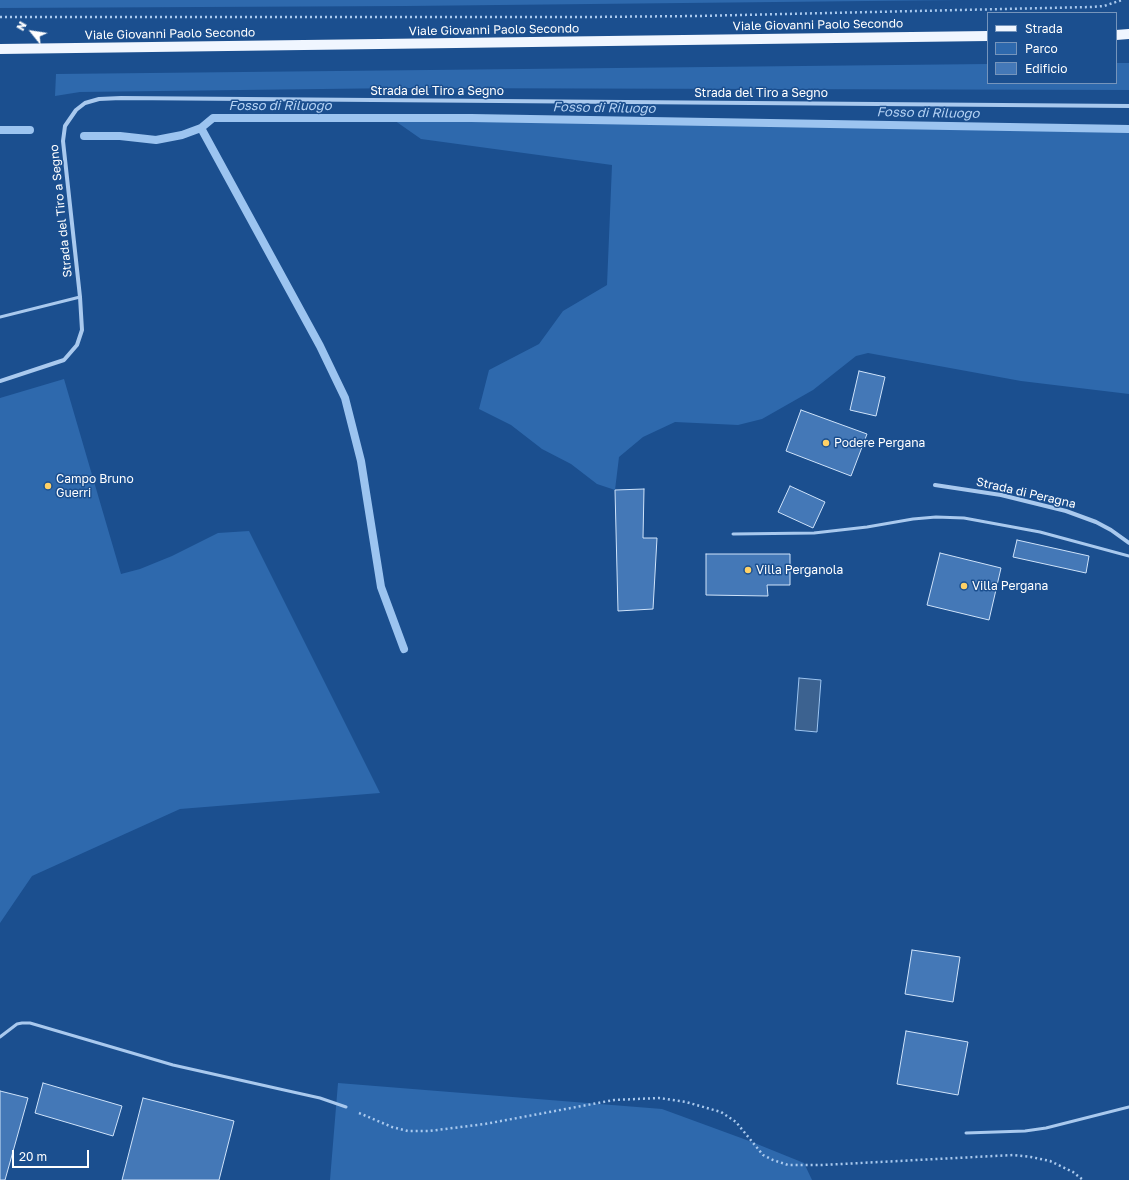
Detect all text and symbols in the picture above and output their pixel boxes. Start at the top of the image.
north arrow [12,12,52,52]
legend [987,12,1117,84]
street label: Viale Giovanni Paolo Secondo [733,16,903,34]
text: N [13,19,29,33]
street label: Viale Giovanni Paolo Secondo [409,21,579,39]
text: Strada [1025,21,1063,36]
street label: Viale Giovanni Paolo Secondo [85,25,255,43]
text: Parco [1025,41,1058,56]
text: Edificio [1025,61,1067,76]
street label: Strada del Tiro a Segno [370,84,504,98]
street label: Strada del Tiro a Segno [694,86,828,100]
water label: Fosso di Riluogo [229,98,331,114]
water label: Fosso di Riluogo [552,99,656,117]
water label: Fosso di Riluogo [876,104,980,122]
street label: Strada del Tiro a Segno [47,144,75,278]
place label: Podere Pergana [834,436,925,450]
marker: Podere Pergana [821,438,831,448]
place label: Campo Bruno Guerri [56,472,134,500]
street label: Strada di Peragna [975,475,1077,511]
marker: Campo Bruno Guerri [43,481,53,491]
place label: Villa Perganola [756,563,843,577]
marker: Villa Perganola [743,565,753,575]
place label: Villa Pergana [972,579,1048,593]
marker: Villa Pergana [959,581,969,591]
scale bar [14,1142,91,1168]
text: 20 m [19,1149,47,1164]

